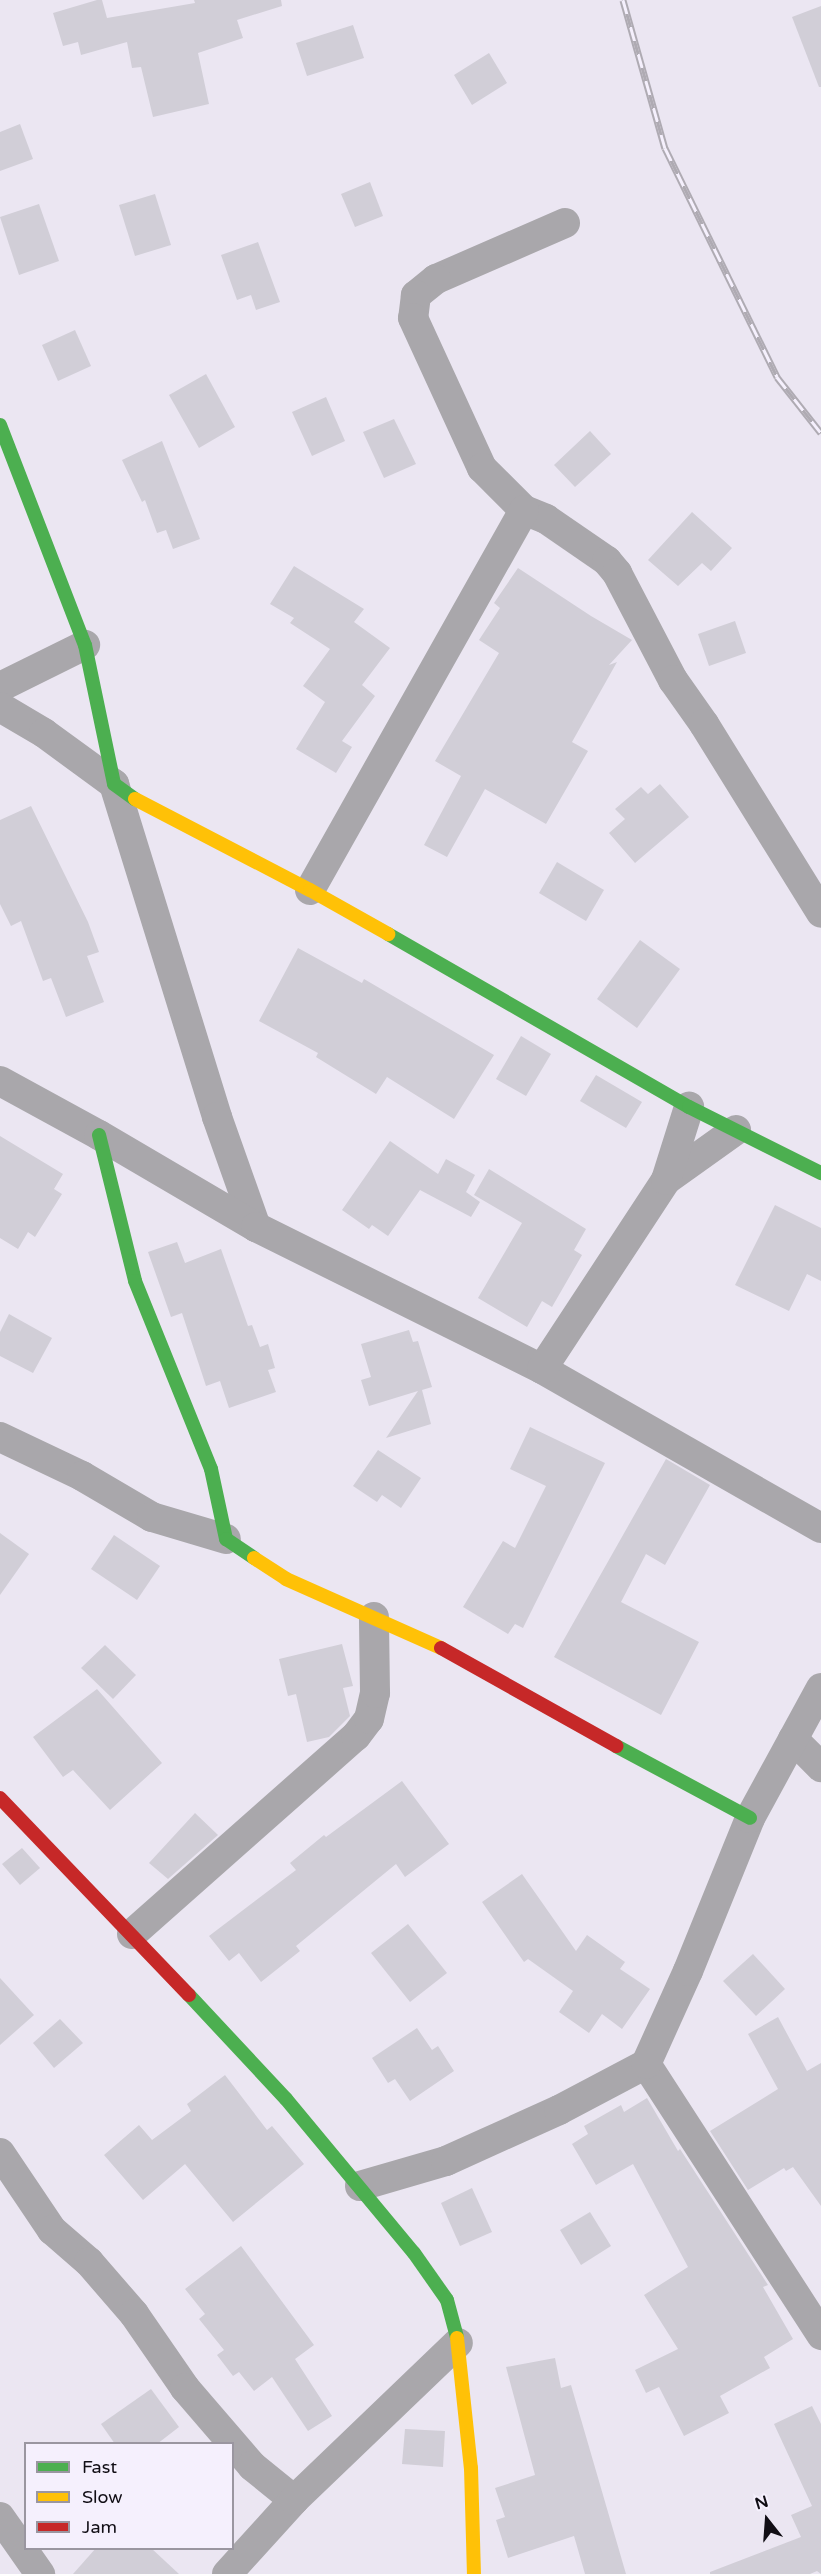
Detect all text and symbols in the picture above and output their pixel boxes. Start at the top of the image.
legend [24,2442,234,2550]
text: Fast [82,2456,117,2478]
text: Slow [82,2486,123,2508]
north arrow [737,2490,797,2550]
text: N [753,2491,771,2514]
text: Jam [82,2516,117,2538]

